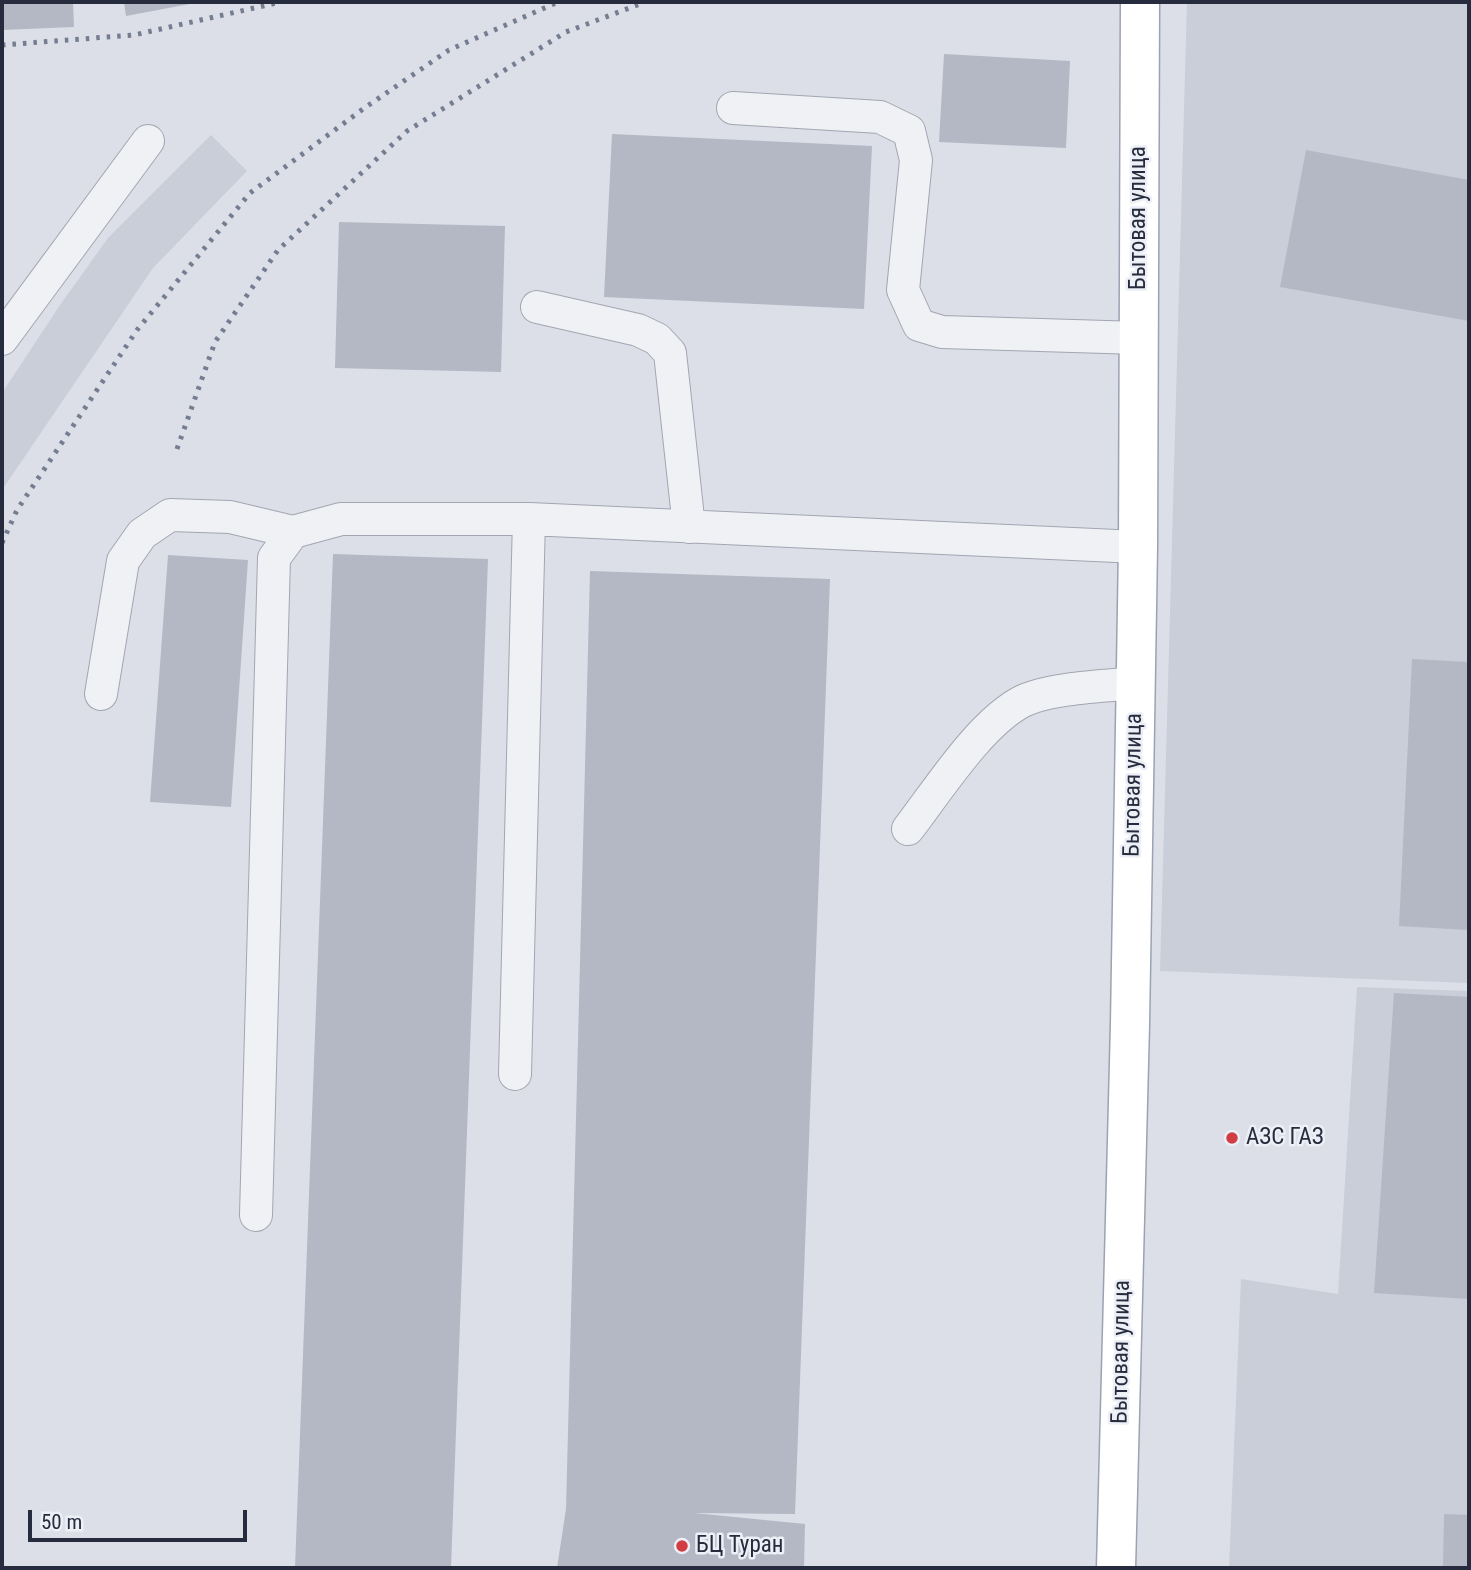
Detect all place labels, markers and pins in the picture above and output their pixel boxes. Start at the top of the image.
place label: АЗС ГАЗ [1246,1124,1324,1152]
marker: АЗС ГАЗ [1224,1130,1240,1146]
place label: БЦ Туран [696,1532,783,1560]
marker: БЦ Туран [674,1538,690,1554]

